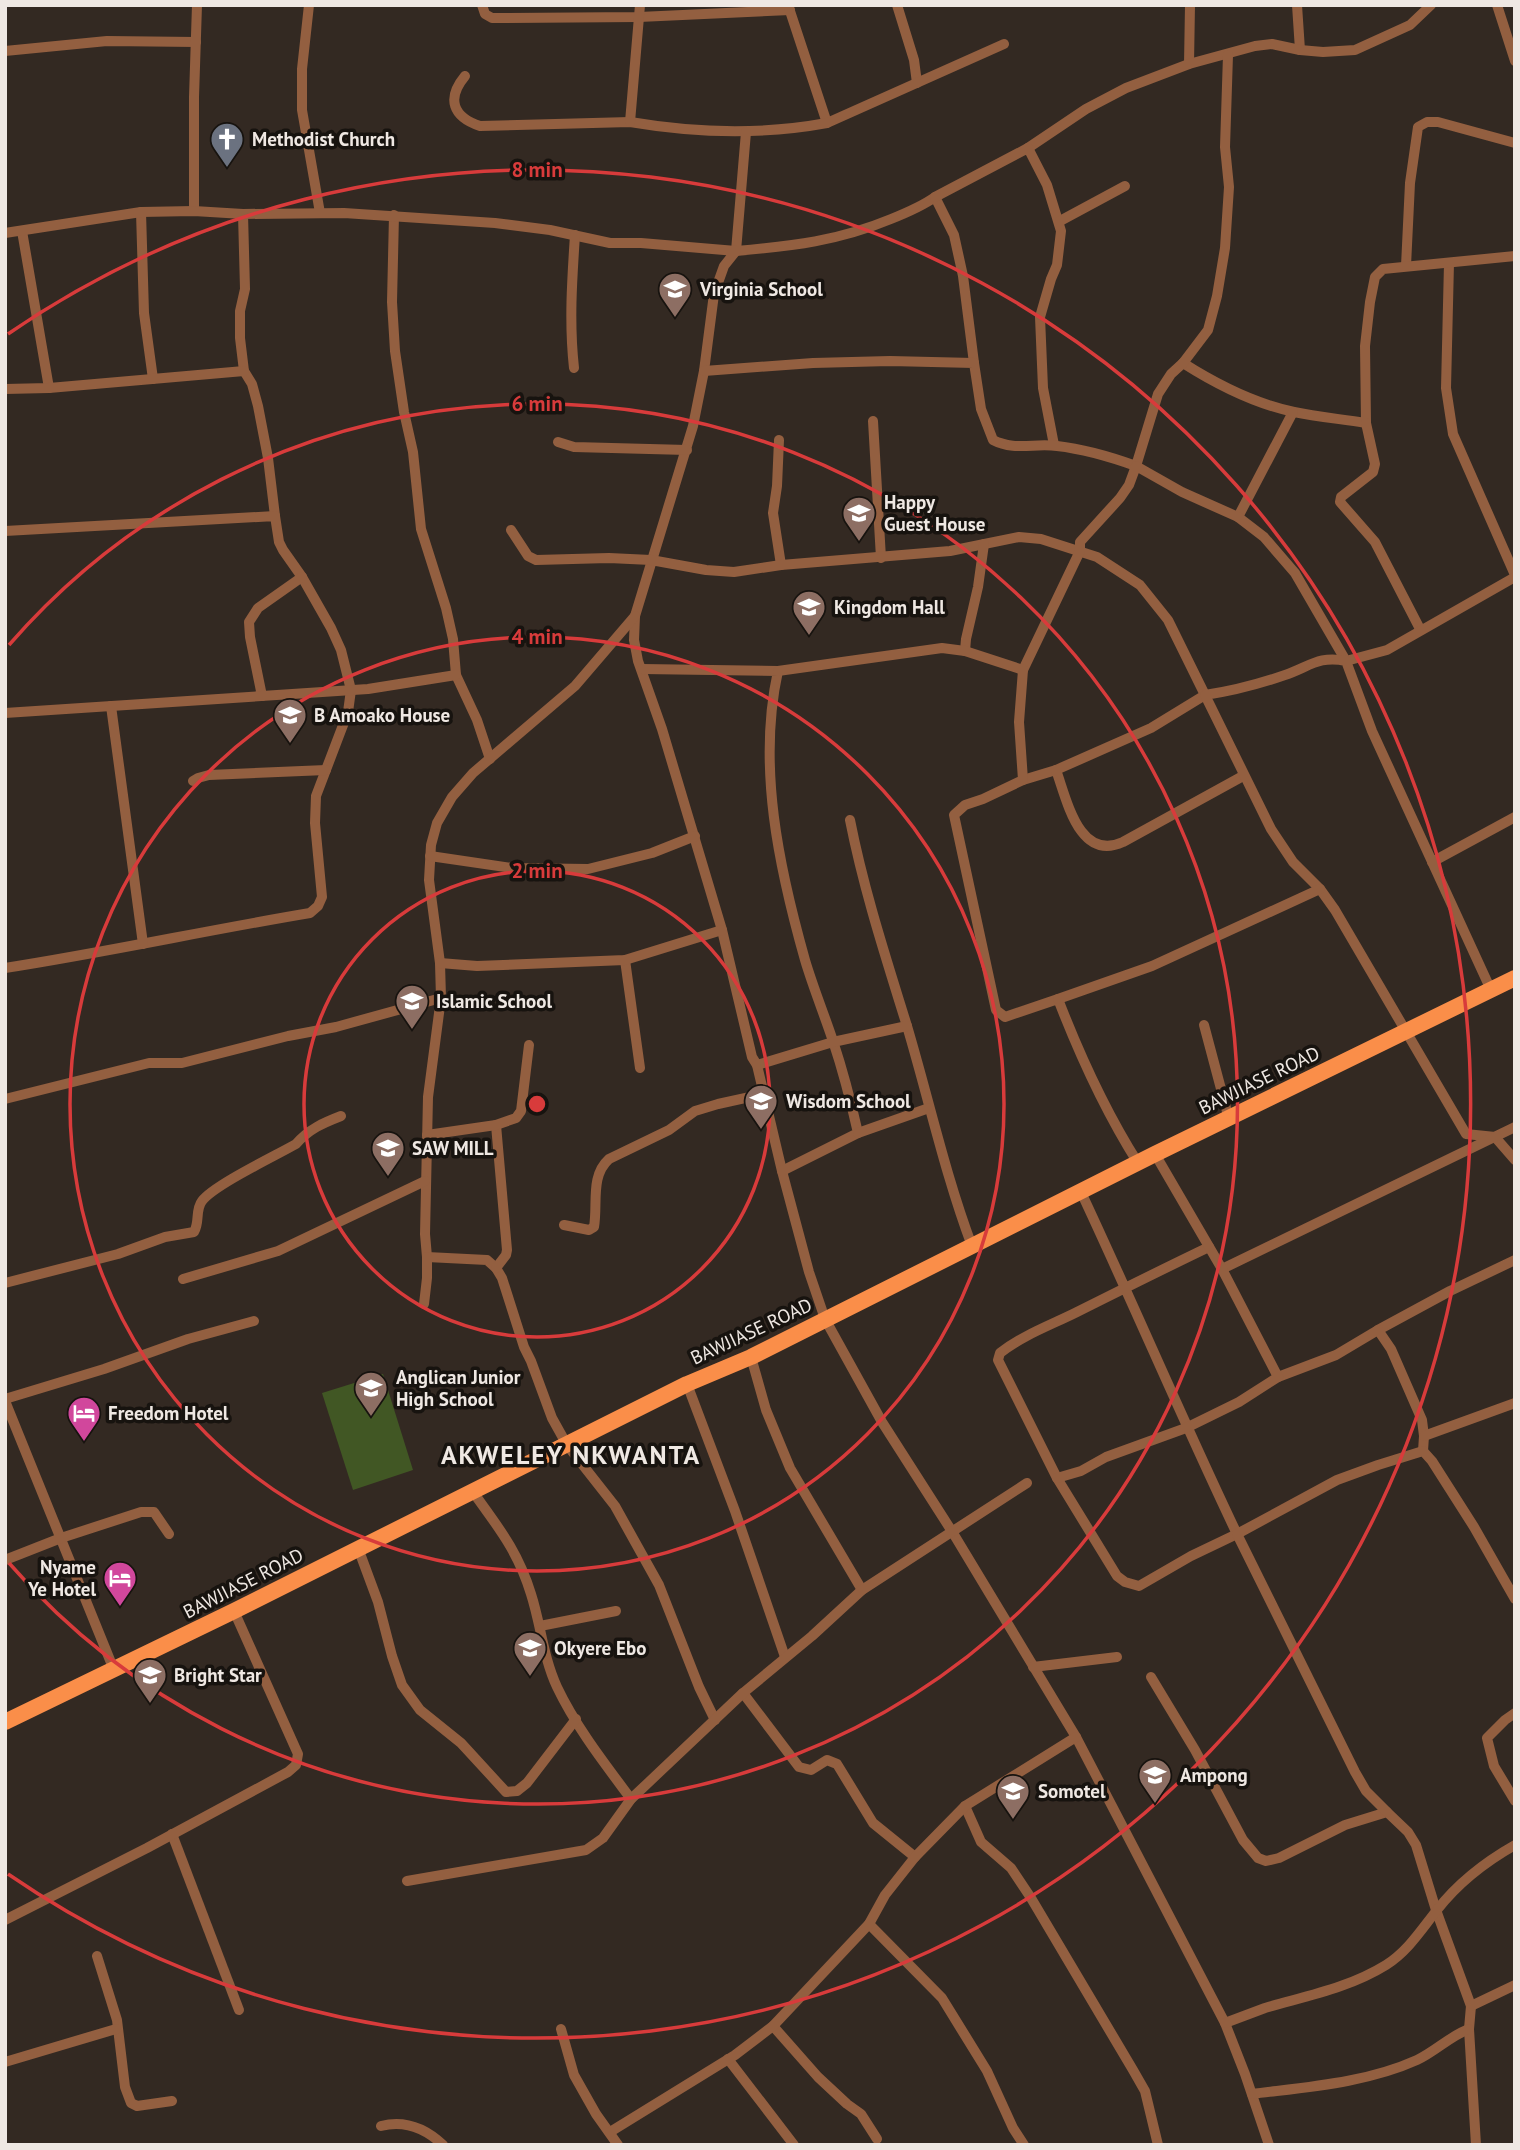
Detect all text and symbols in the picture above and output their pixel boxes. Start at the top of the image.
church icon: Methodist Church [208,120,246,169]
place label: Methodist Church [252,127,395,151]
text: 8 min [511,156,563,183]
school or university icon: Virginia School [656,270,694,319]
place label: Virginia School [699,277,823,301]
text: 6 min [511,390,563,417]
place label: Happy Guest House [884,490,985,536]
school or university icon: Happy Guest House [840,494,878,543]
school or university icon: Kingdom Hall [790,588,828,637]
place label: Kingdom Hall [834,595,945,619]
text: 4 min [511,623,563,650]
school or university icon: B Amoako House [271,696,309,745]
place label: B Amoako House [314,703,450,727]
text: 2 min [511,857,563,884]
school or university icon: Islamic School [393,982,431,1031]
place label: Islamic School [436,989,552,1013]
street label: BAWJIASE ROAD [1195,1040,1323,1120]
school or university icon: Wisdom School [742,1082,780,1131]
place label: Wisdom School [786,1089,911,1113]
centre of rings [525,1092,549,1116]
school or university icon: SAW MILL [369,1129,407,1178]
place label: SAW MILL [412,1136,494,1160]
street label: BAWJIASE ROAD [686,1292,816,1370]
place label: Anglican Junior High School [396,1365,521,1411]
school or university icon: Anglican Junior High School [352,1369,390,1418]
hotel icon: Freedom Hotel [65,1394,103,1443]
place label: Freedom Hotel [108,1401,229,1425]
district label: AKWELEY NKWANTA [441,1438,701,1471]
street label: BAWJIASE ROAD [179,1542,307,1624]
place label: Nyame Ye Hotel [27,1555,96,1601]
hotel icon: Nyame Ye Hotel [101,1559,139,1608]
school or university icon: Okyere Ebo [511,1629,549,1678]
place label: Okyere Ebo [554,1636,646,1660]
school or university icon: Bright Star [131,1656,169,1705]
place label: Bright Star [174,1663,262,1687]
school or university icon: Ampong [1136,1756,1174,1805]
place label: Ampong [1180,1763,1248,1787]
school or university icon: Somotel [994,1772,1032,1821]
place label: Somotel [1038,1779,1106,1803]

